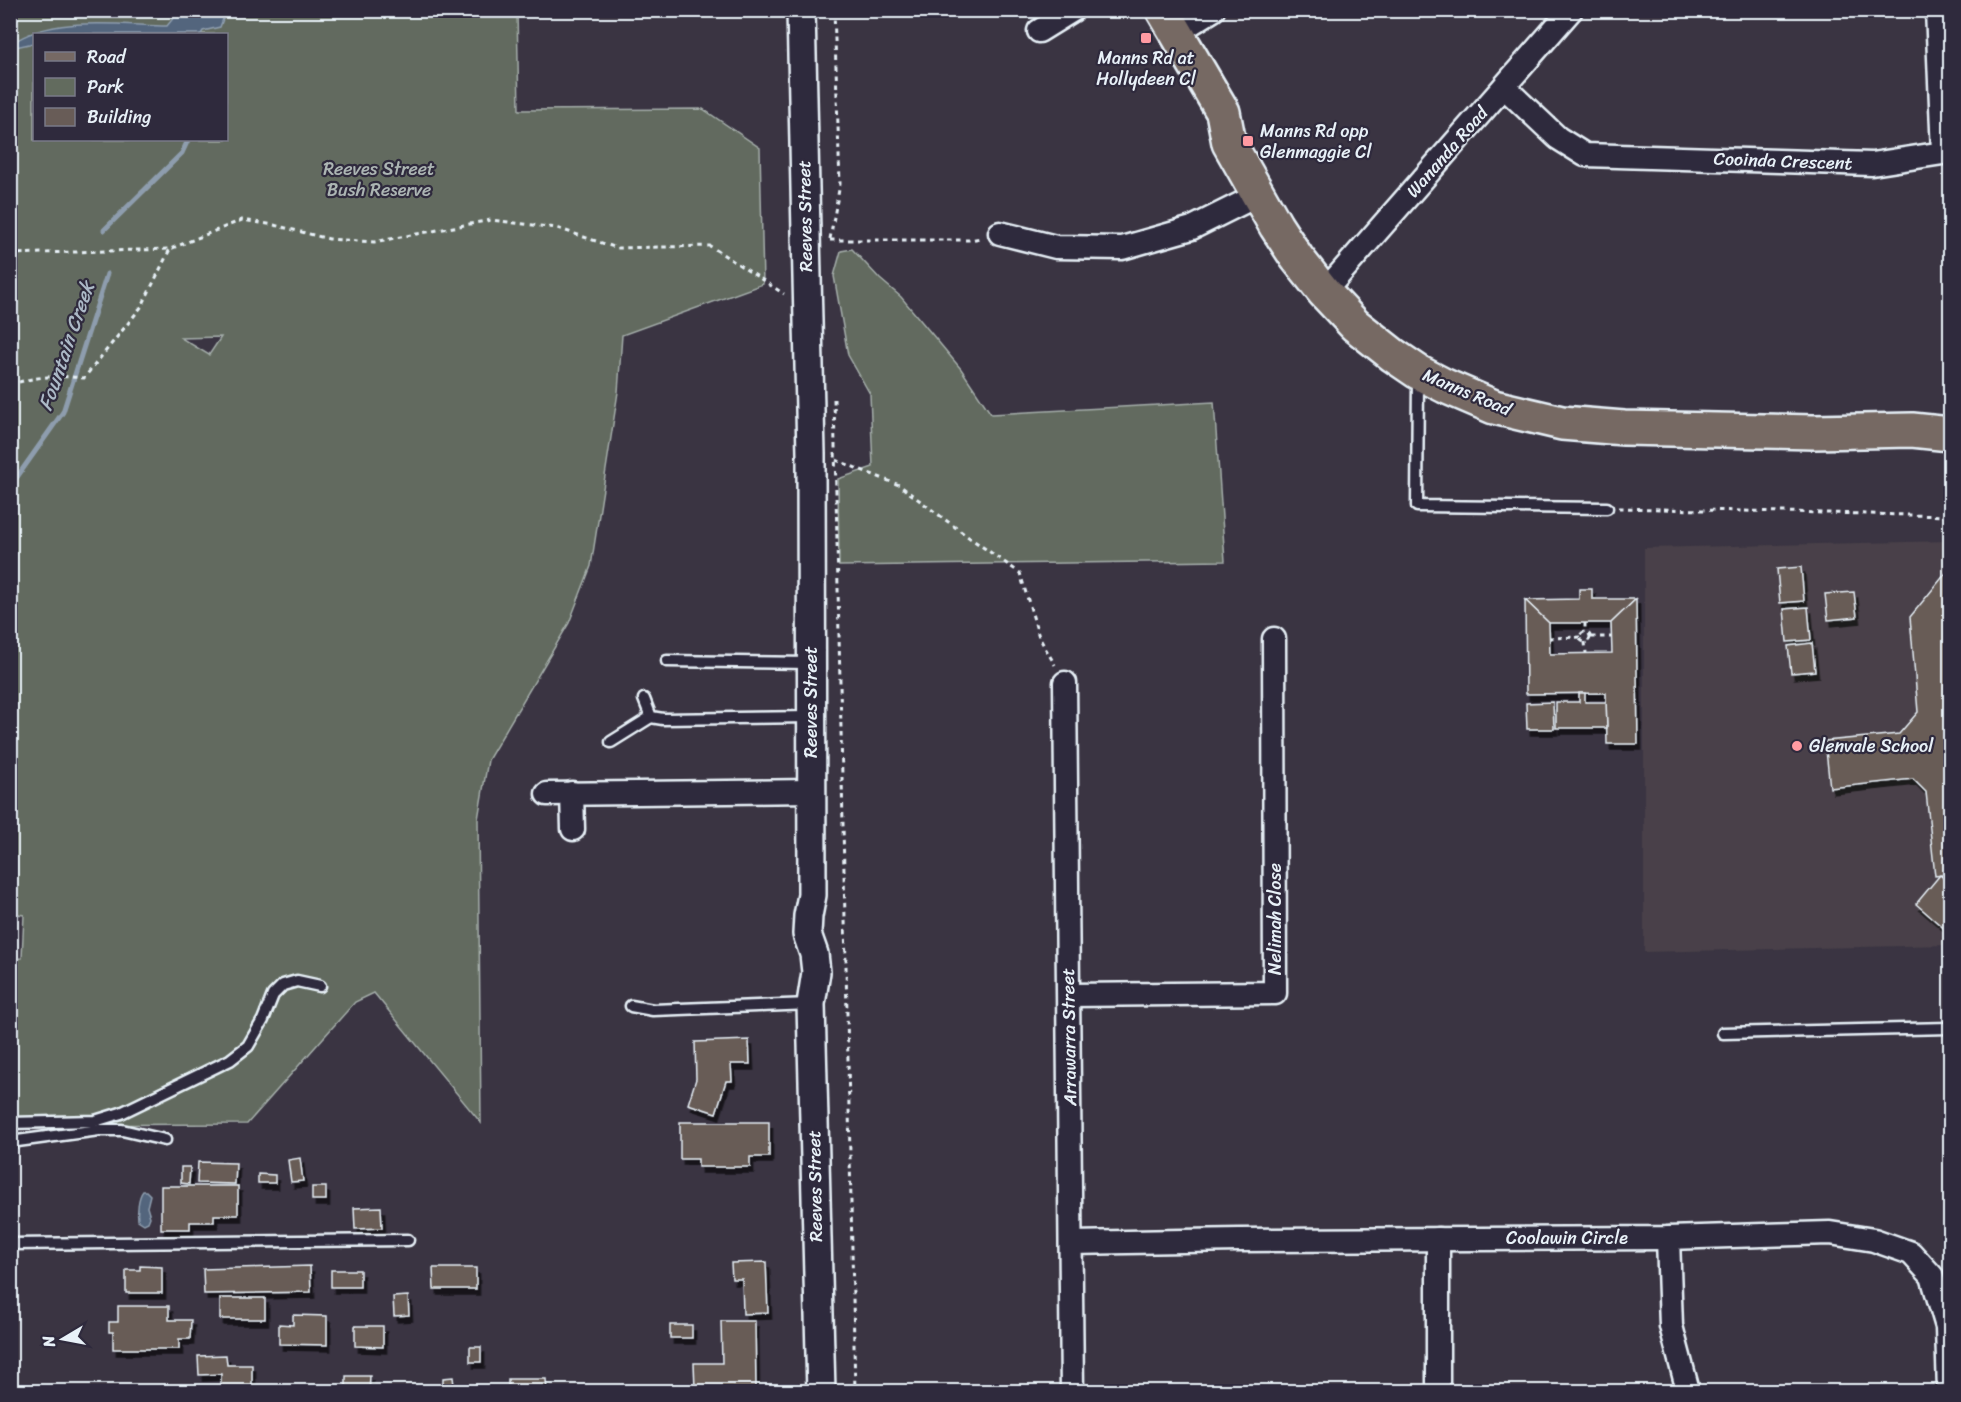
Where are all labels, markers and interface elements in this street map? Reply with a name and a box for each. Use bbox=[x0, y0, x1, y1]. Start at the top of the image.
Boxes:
marker: Manns Rd at Hollydeen Cl bbox=[1139, 31, 1153, 45]
legend bbox=[33, 33, 228, 141]
text: Road bbox=[87, 41, 127, 73]
place label: Manns Rd at Hollydeen Cl bbox=[1096, 42, 1197, 95]
text: Park bbox=[87, 71, 124, 103]
street label: Wananda Road bbox=[1398, 98, 1497, 205]
text: Building bbox=[87, 101, 151, 133]
place label: Manns Rd opp Glenmaggie Cl bbox=[1260, 115, 1372, 168]
marker: Manns Rd opp Glenmaggie Cl bbox=[1241, 134, 1255, 148]
street label: Cooinda Crescent bbox=[1713, 143, 1853, 179]
park label: Reeves Street Bush Reserve bbox=[323, 153, 435, 206]
street label: Reeves Street bbox=[788, 160, 822, 272]
water label: Fountain Creek bbox=[28, 275, 106, 415]
street label: Manns Road bbox=[1418, 359, 1518, 426]
street label: Reeves Street bbox=[795, 646, 827, 758]
place label: Glenvale School bbox=[1809, 730, 1934, 762]
marker: Glenvale School bbox=[1790, 739, 1804, 753]
street label: Nelimah Close bbox=[1259, 863, 1291, 975]
street label: Arrawarra Street bbox=[1052, 968, 1086, 1107]
street label: Reeves Street bbox=[798, 1130, 832, 1242]
street label: Coolawin Circle bbox=[1506, 1222, 1628, 1254]
north arrow bbox=[33, 1309, 93, 1369]
text: N bbox=[33, 1333, 64, 1350]

